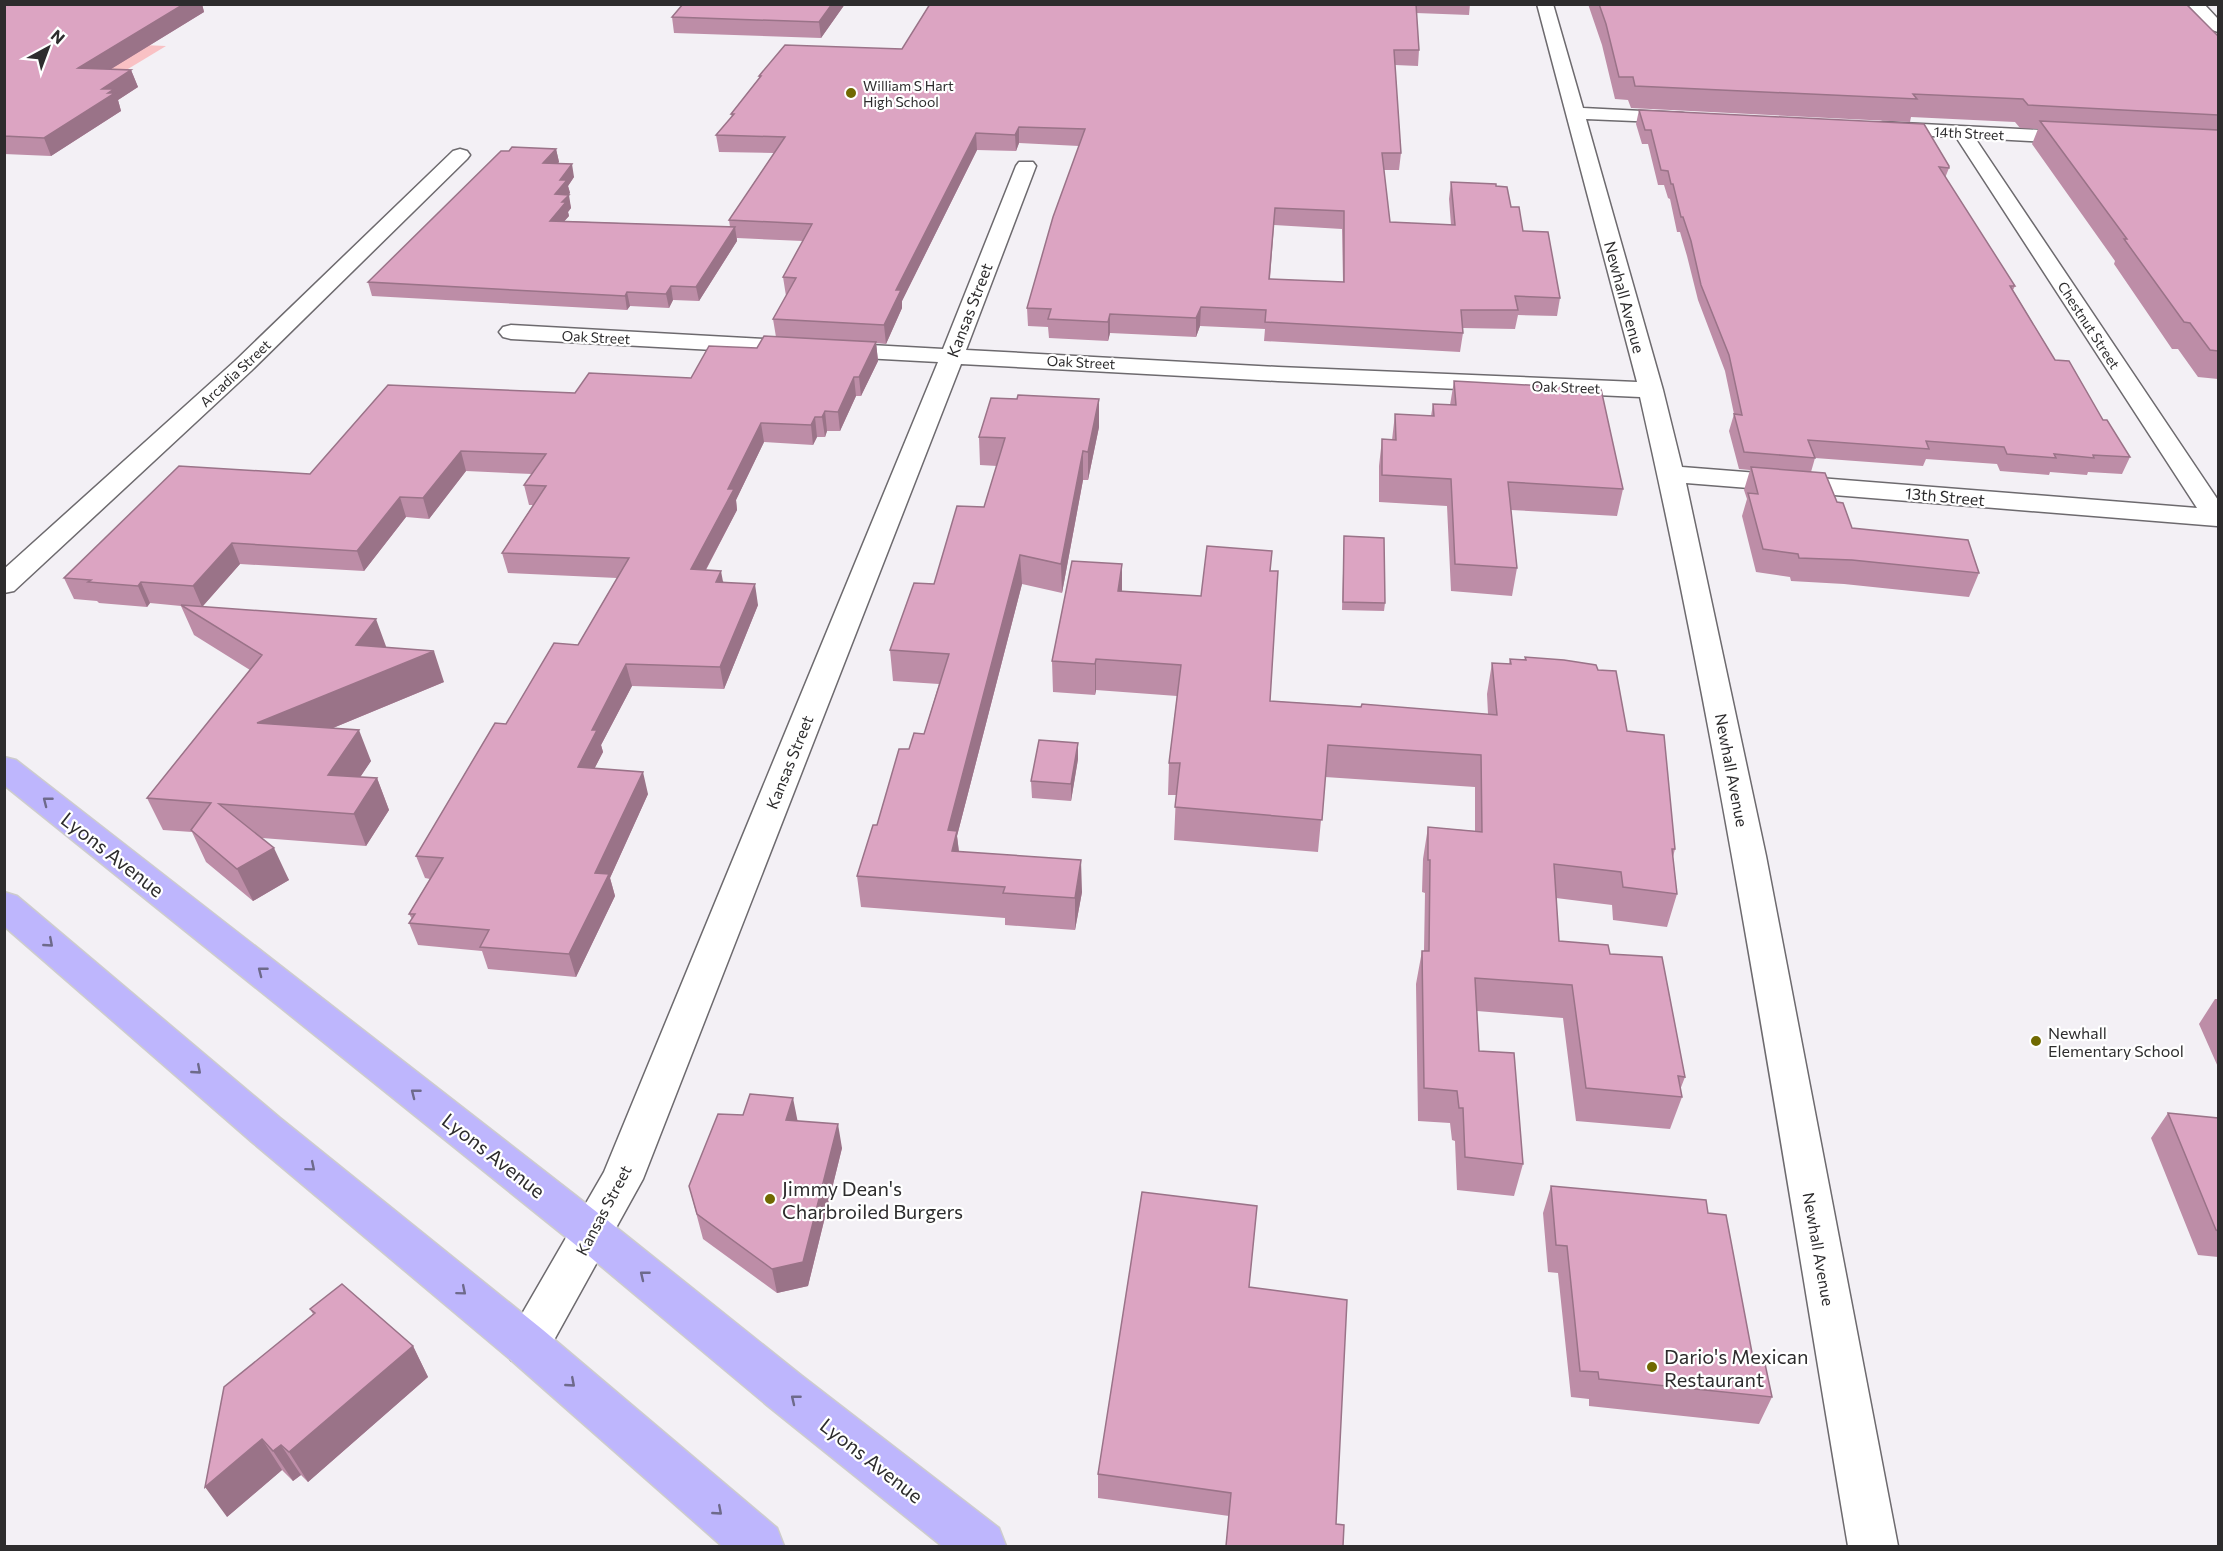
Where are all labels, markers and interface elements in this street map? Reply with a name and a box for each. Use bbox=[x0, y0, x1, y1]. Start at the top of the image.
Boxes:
north arrow bbox=[18, 18, 78, 78]
text: N bbox=[47, 25, 69, 47]
place label: William S Hart High School bbox=[863, 77, 954, 110]
marker: William S Hart High School bbox=[844, 86, 858, 100]
street label: 14th Street bbox=[1933, 123, 2005, 143]
street label: Newhall Avenue bbox=[1601, 239, 1649, 355]
street label: Kansas Street bbox=[942, 260, 996, 360]
street label: Chestnut Street bbox=[2054, 278, 2124, 372]
street label: Oak Street bbox=[561, 327, 631, 347]
street label: Arcadia Street bbox=[196, 336, 274, 410]
street label: Oak Street bbox=[1046, 352, 1116, 372]
street label: Oak Street bbox=[1531, 377, 1601, 397]
street label: 13th Street bbox=[1904, 483, 1986, 509]
street label: Kansas Street bbox=[762, 712, 817, 812]
street label: Newhall Avenue bbox=[1712, 712, 1752, 828]
one-way arrow bbox=[42, 798, 53, 809]
street label: Lyons Avenue bbox=[57, 806, 169, 902]
one-way arrow bbox=[42, 936, 53, 947]
one-way arrow bbox=[258, 968, 269, 979]
place label: Newhall Elementary School bbox=[2048, 1023, 2184, 1060]
marker: Newhall Elementary School bbox=[2029, 1034, 2043, 1048]
one-way arrow bbox=[190, 1063, 201, 1074]
one-way arrow bbox=[411, 1089, 422, 1100]
street label: Lyons Avenue bbox=[438, 1107, 550, 1203]
one-way arrow bbox=[304, 1160, 315, 1171]
street label: Kansas Street bbox=[571, 1161, 635, 1258]
place label: Jimmy Dean's Charbroiled Burgers bbox=[782, 1176, 963, 1223]
street label: Newhall Avenue bbox=[1800, 1191, 1838, 1307]
marker: Jimmy Dean's Charbroiled Burgers bbox=[763, 1192, 777, 1206]
one-way arrow bbox=[639, 1271, 650, 1282]
one-way arrow bbox=[455, 1284, 466, 1295]
place label: Dario's Mexican Restaurant bbox=[1664, 1344, 1808, 1391]
marker: Dario's Mexican Restaurant bbox=[1645, 1360, 1659, 1374]
one-way arrow bbox=[564, 1376, 575, 1387]
one-way arrow bbox=[790, 1395, 801, 1406]
street label: Lyons Avenue bbox=[816, 1412, 928, 1508]
one-way arrow bbox=[711, 1504, 722, 1515]

